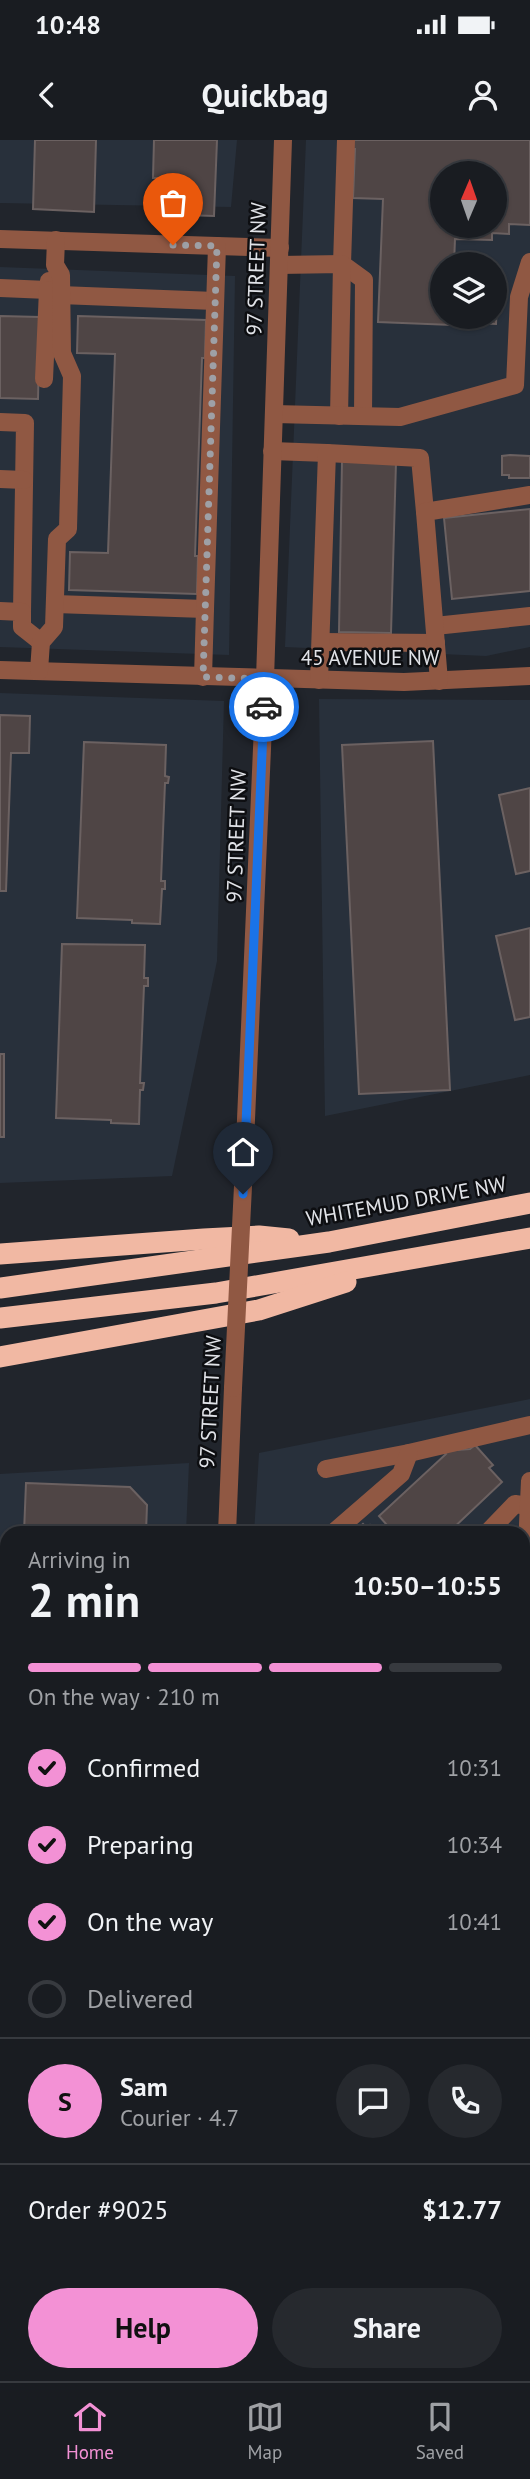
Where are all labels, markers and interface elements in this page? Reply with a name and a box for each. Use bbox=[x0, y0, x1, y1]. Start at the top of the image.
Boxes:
text: 10:48 bbox=[35, 8, 101, 41]
text: Quickbag bbox=[201, 74, 329, 116]
icon: back bbox=[28, 76, 66, 114]
icon: person bbox=[464, 76, 502, 114]
north arrow bbox=[430, 161, 508, 238]
map controls bbox=[430, 161, 507, 329]
pin bbox=[143, 173, 203, 245]
icon: bag bbox=[154, 184, 192, 222]
street label: 97 STREET NW bbox=[240, 201, 272, 336]
button: layers bbox=[430, 252, 507, 329]
street label: 45 AVENUE NW bbox=[301, 644, 440, 671]
courier bbox=[229, 672, 299, 742]
icon: car bbox=[245, 688, 283, 726]
street label: 97 STREET NW bbox=[220, 768, 252, 903]
pin bbox=[213, 1122, 273, 1194]
icon: home bbox=[224, 1133, 262, 1171]
street label: WHITEMUD DRIVE NW bbox=[304, 1170, 509, 1232]
street label: 97 STREET NW bbox=[193, 1334, 227, 1469]
text: Arriving in bbox=[28, 1545, 130, 1574]
text: 10:50–10:55 bbox=[353, 1569, 502, 1602]
text: 2 min bbox=[28, 1570, 140, 1630]
text: On the way · 210 m bbox=[28, 1682, 220, 1711]
icon: check bbox=[28, 1749, 66, 1787]
text: Confirmed bbox=[87, 1751, 200, 1784]
text: 10:31 bbox=[447, 1753, 502, 1782]
icon: check bbox=[28, 1826, 66, 1864]
text: Preparing bbox=[87, 1828, 194, 1861]
text: 10:34 bbox=[447, 1830, 502, 1859]
icon: check bbox=[28, 1903, 66, 1941]
text: On the way bbox=[87, 1905, 213, 1938]
text: 10:41 bbox=[447, 1907, 502, 1936]
text: Delivered bbox=[87, 1982, 193, 2015]
button: chat bbox=[336, 2064, 410, 2138]
button: phone bbox=[428, 2064, 502, 2138]
text: Sam bbox=[120, 2070, 168, 2103]
text: S bbox=[58, 2085, 72, 2118]
text: Courier · 4.7 bbox=[120, 2103, 239, 2132]
text: Order #9025 bbox=[28, 2193, 168, 2226]
text: $12.77 bbox=[422, 2193, 502, 2226]
button: Help bbox=[28, 2288, 258, 2368]
button: Share bbox=[272, 2288, 502, 2368]
tab: Home bbox=[66, 2398, 114, 2464]
tab: Map bbox=[246, 2398, 284, 2464]
tab: Saved bbox=[416, 2398, 464, 2464]

